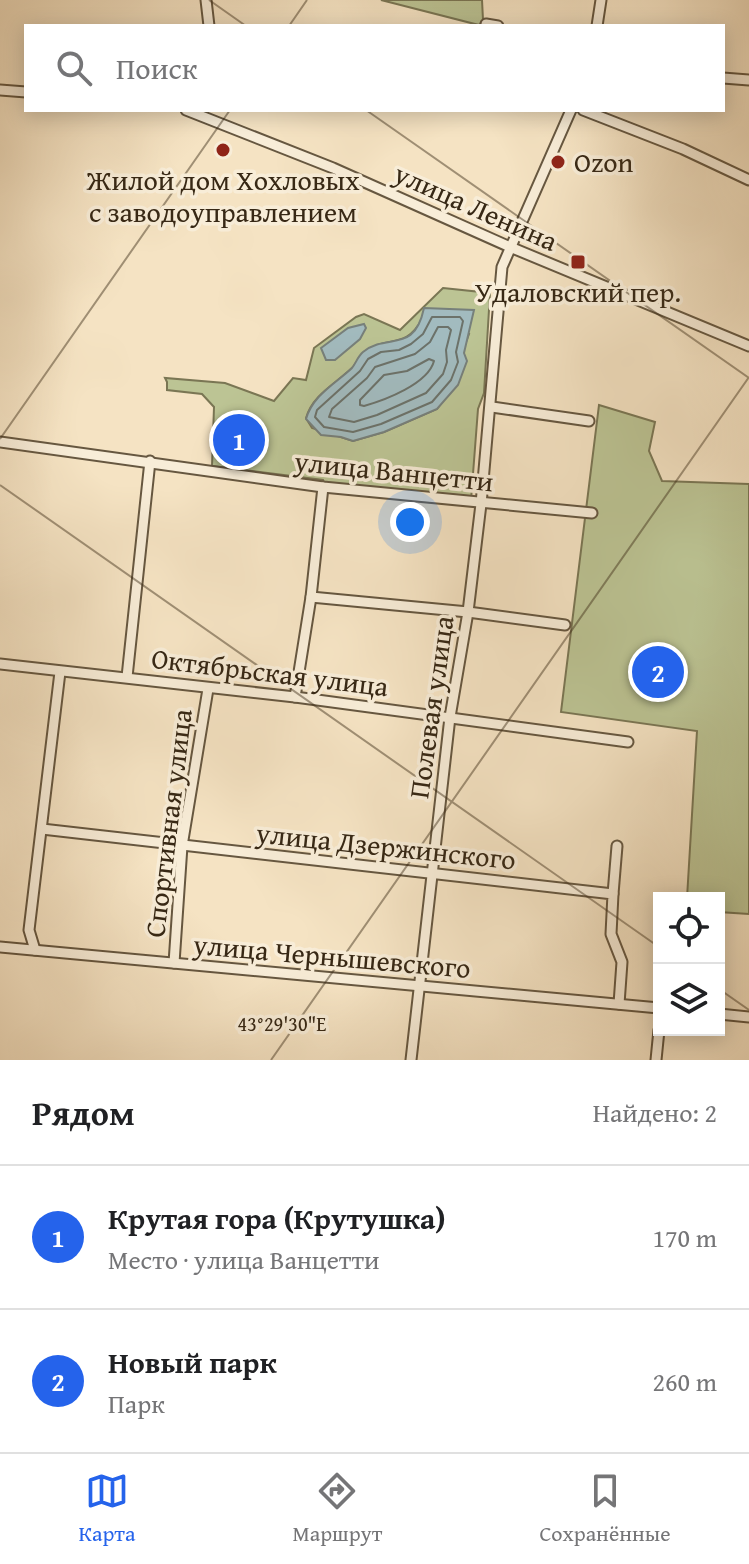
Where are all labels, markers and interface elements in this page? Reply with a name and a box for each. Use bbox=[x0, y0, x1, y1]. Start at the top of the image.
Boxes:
search box bbox=[24, 24, 725, 112]
icon: search bbox=[52, 46, 96, 90]
text: Поиск bbox=[116, 46, 198, 90]
marker: Жилой дом Хохловых с заводоуправлением bbox=[214, 141, 232, 159]
place label: Ozon bbox=[574, 141, 634, 182]
street label: улица Ленина bbox=[387, 152, 565, 261]
marker: Ozon bbox=[549, 153, 567, 171]
place label: Жилой дом Хохловых с заводоуправлением bbox=[86, 159, 360, 232]
marker: Удаловский пер. bbox=[569, 253, 587, 271]
place label: Удаловский пер. bbox=[475, 271, 681, 312]
pin: 1 bbox=[213, 410, 265, 470]
street label: улица Ванцетти bbox=[291, 440, 496, 501]
your location bbox=[390, 502, 430, 542]
street label: Полевая улица bbox=[397, 612, 464, 801]
street label: Октябрьская улица bbox=[149, 637, 392, 706]
pin: 2 bbox=[632, 642, 684, 702]
street label: Спортивная улица bbox=[133, 706, 202, 939]
street label: улица Дзержинского bbox=[253, 811, 518, 880]
map controls bbox=[653, 892, 725, 1036]
button: locate bbox=[653, 892, 725, 964]
street label: улица Чернышевского bbox=[191, 923, 473, 988]
button: layers bbox=[653, 964, 725, 1036]
text: 43°29'30"E bbox=[238, 1009, 326, 1038]
text: Рядом bbox=[32, 1088, 135, 1137]
text: Найдено: 2 bbox=[593, 1093, 717, 1132]
text: Крутая гора (Крутушка) bbox=[108, 1196, 446, 1240]
text: 1 bbox=[51, 1218, 65, 1257]
text: 170 m bbox=[652, 1218, 717, 1257]
text: Место · улица Ванцетти bbox=[108, 1240, 379, 1279]
text: Новый парк bbox=[108, 1340, 277, 1384]
text: 2 bbox=[51, 1362, 65, 1401]
text: 260 m bbox=[652, 1362, 717, 1401]
text: Парк bbox=[108, 1384, 165, 1423]
tab: Карта bbox=[78, 1469, 135, 1549]
tab: Маршрут bbox=[292, 1469, 382, 1549]
tab: Сохранённые bbox=[539, 1469, 670, 1549]

